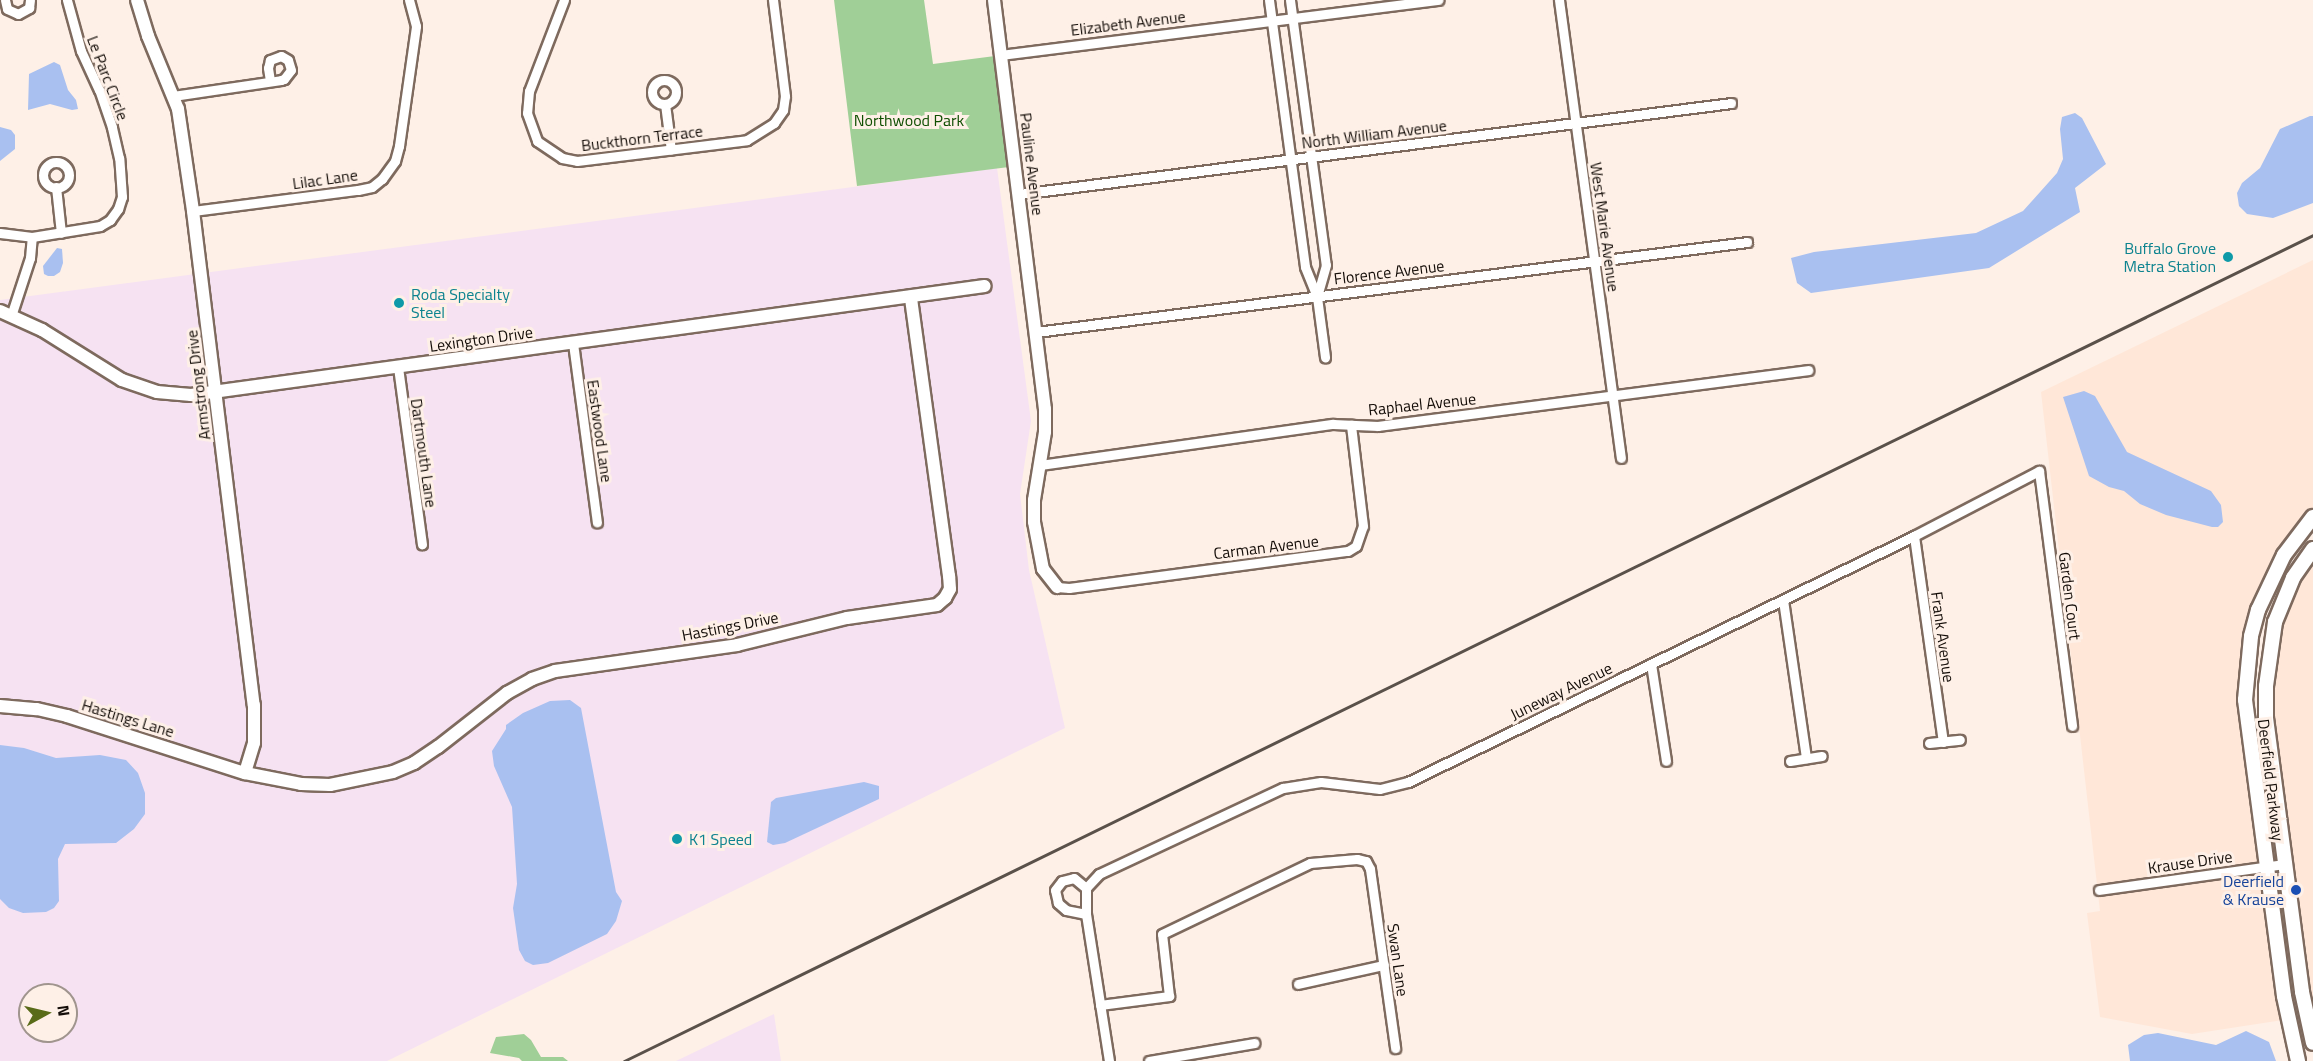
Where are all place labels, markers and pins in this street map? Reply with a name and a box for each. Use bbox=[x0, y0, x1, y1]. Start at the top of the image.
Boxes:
place label: Buffalo Grove Metra Station bbox=[2124, 238, 2216, 276]
marker: Buffalo Grove Metra Station bbox=[2221, 250, 2235, 264]
place label: Roda Specialty Steel bbox=[411, 284, 510, 322]
marker: Roda Specialty Steel bbox=[392, 296, 406, 310]
place label: K1 Speed bbox=[689, 829, 752, 849]
marker: K1 Speed bbox=[670, 832, 684, 846]
place label: Deerfield & Krause bbox=[2223, 871, 2284, 909]
marker: Deerfield & Krause bbox=[2289, 883, 2303, 897]

